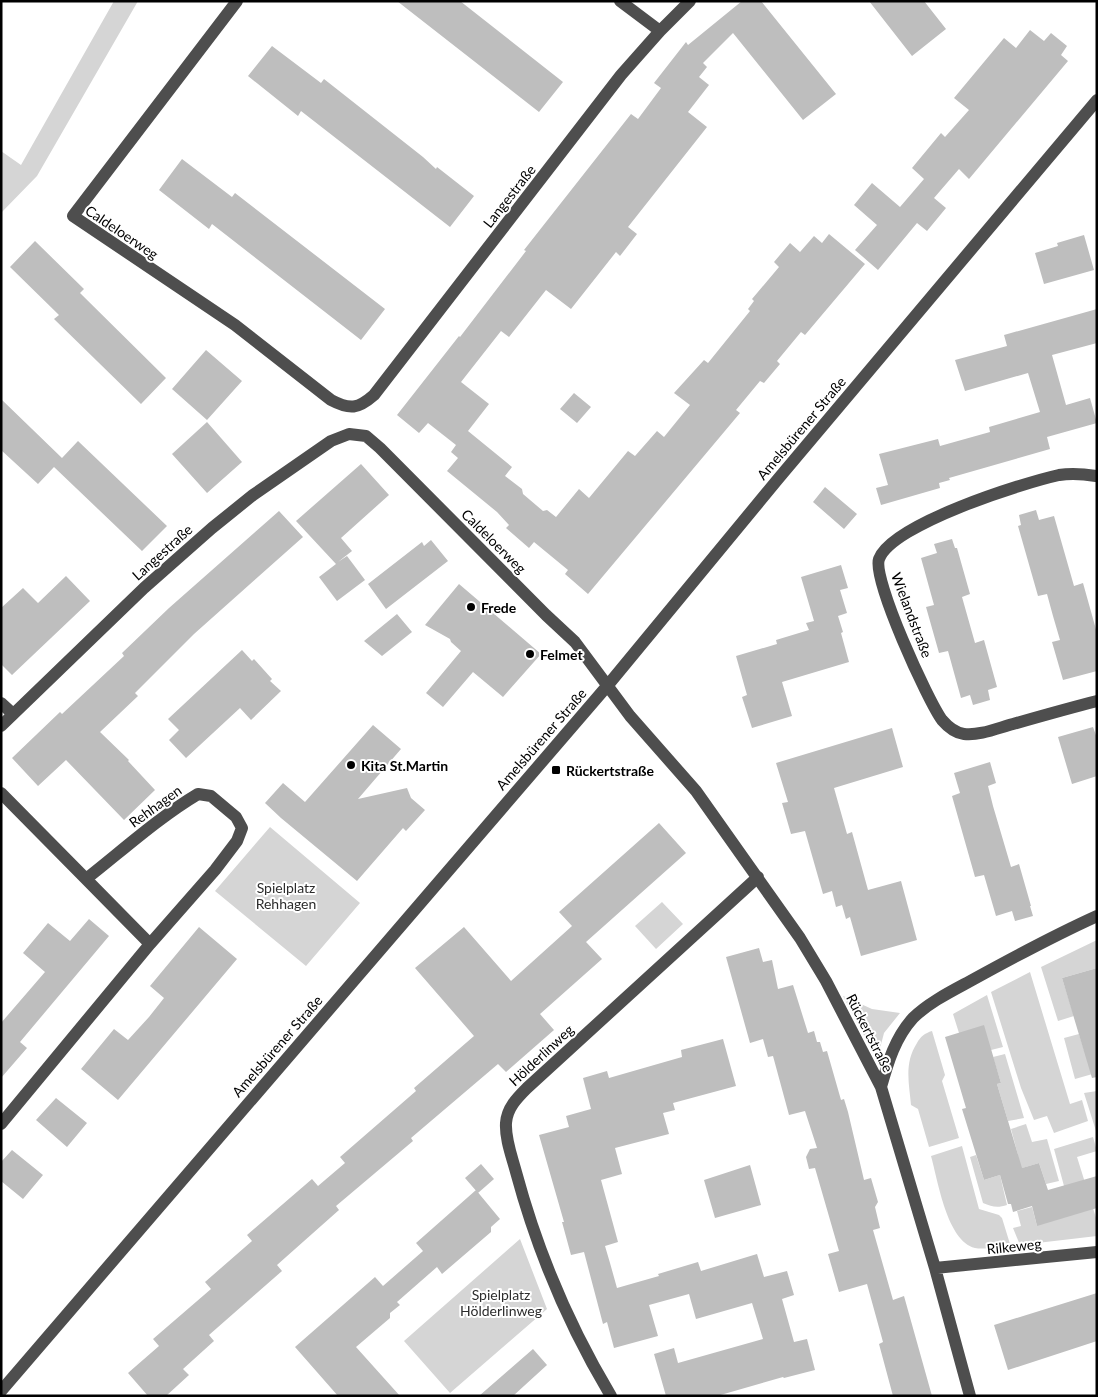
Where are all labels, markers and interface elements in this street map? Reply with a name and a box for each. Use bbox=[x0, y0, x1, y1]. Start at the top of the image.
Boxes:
street label: Langestraße bbox=[479, 161, 539, 231]
street label: Caldeloerweg bbox=[82, 201, 162, 263]
street label: Amelsbürener Straße bbox=[753, 373, 849, 483]
street label: Caldeloerweg bbox=[458, 505, 530, 577]
street label: Langestraße bbox=[128, 521, 196, 583]
street label: Wielandstraße bbox=[888, 570, 936, 660]
place label: Frede bbox=[481, 599, 517, 616]
marker: Frede bbox=[465, 601, 477, 613]
place label: Felmet bbox=[540, 646, 583, 663]
marker: Felmet bbox=[524, 648, 536, 660]
street label: Amelsbürener Straße bbox=[492, 685, 590, 793]
place label: Kita St.Martin bbox=[361, 757, 448, 774]
marker: Kita St.Martin bbox=[345, 759, 357, 771]
place label: Rückertstraße bbox=[566, 762, 654, 779]
marker: Rückertstraße bbox=[550, 764, 562, 776]
street label: Rehhagen bbox=[125, 781, 185, 831]
park label: Spielplatz Rehhagen bbox=[256, 879, 316, 912]
street label: Rückertstraße bbox=[843, 991, 897, 1075]
street label: Amelsbürener Straße bbox=[228, 992, 326, 1100]
street label: Hölderlinweg bbox=[505, 1021, 577, 1089]
street label: Rilkeweg bbox=[986, 1235, 1042, 1257]
park label: Spielplatz Hölderlinweg bbox=[460, 1286, 542, 1319]

